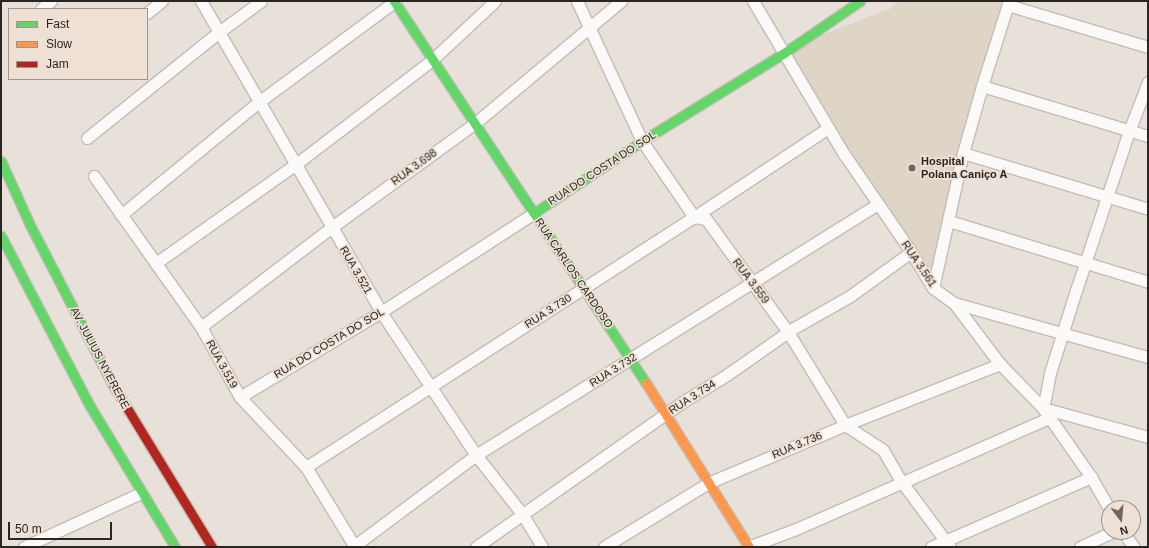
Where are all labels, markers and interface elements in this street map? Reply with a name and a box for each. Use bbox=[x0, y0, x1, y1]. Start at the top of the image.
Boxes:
legend bbox=[8, 8, 148, 80]
text: Fast bbox=[46, 17, 69, 31]
text: Slow bbox=[46, 37, 72, 51]
text: Jam bbox=[46, 57, 69, 71]
street label: RUA DO COSTA DO SOL bbox=[545, 128, 659, 208]
street label: RUA 3.698 bbox=[388, 146, 440, 188]
place label: Hospital Polana Caniço A bbox=[921, 155, 1008, 181]
marker: Hospital Polana Caniço A bbox=[906, 162, 918, 174]
street label: RUA CARLOS CARDOSO bbox=[532, 215, 616, 331]
street label: RUA 3.561 bbox=[898, 238, 940, 290]
street label: RUA 3.521 bbox=[337, 243, 375, 297]
street label: RUA 3.559 bbox=[730, 256, 772, 306]
street label: RUA 3.730 bbox=[522, 291, 574, 331]
street label: RUA DO COSTA DO SOL bbox=[271, 304, 387, 382]
street label: AV. JULIUS NYERERE bbox=[68, 305, 132, 411]
street label: RUA 3.519 bbox=[203, 337, 241, 391]
street label: RUA 3.732 bbox=[587, 350, 639, 390]
street label: RUA 3.734 bbox=[666, 377, 718, 417]
street label: RUA 3.736 bbox=[770, 428, 824, 462]
north arrow bbox=[1101, 500, 1141, 540]
scale bar bbox=[10, 514, 114, 540]
text: 50 m bbox=[15, 522, 42, 536]
text: N bbox=[1119, 524, 1130, 537]

